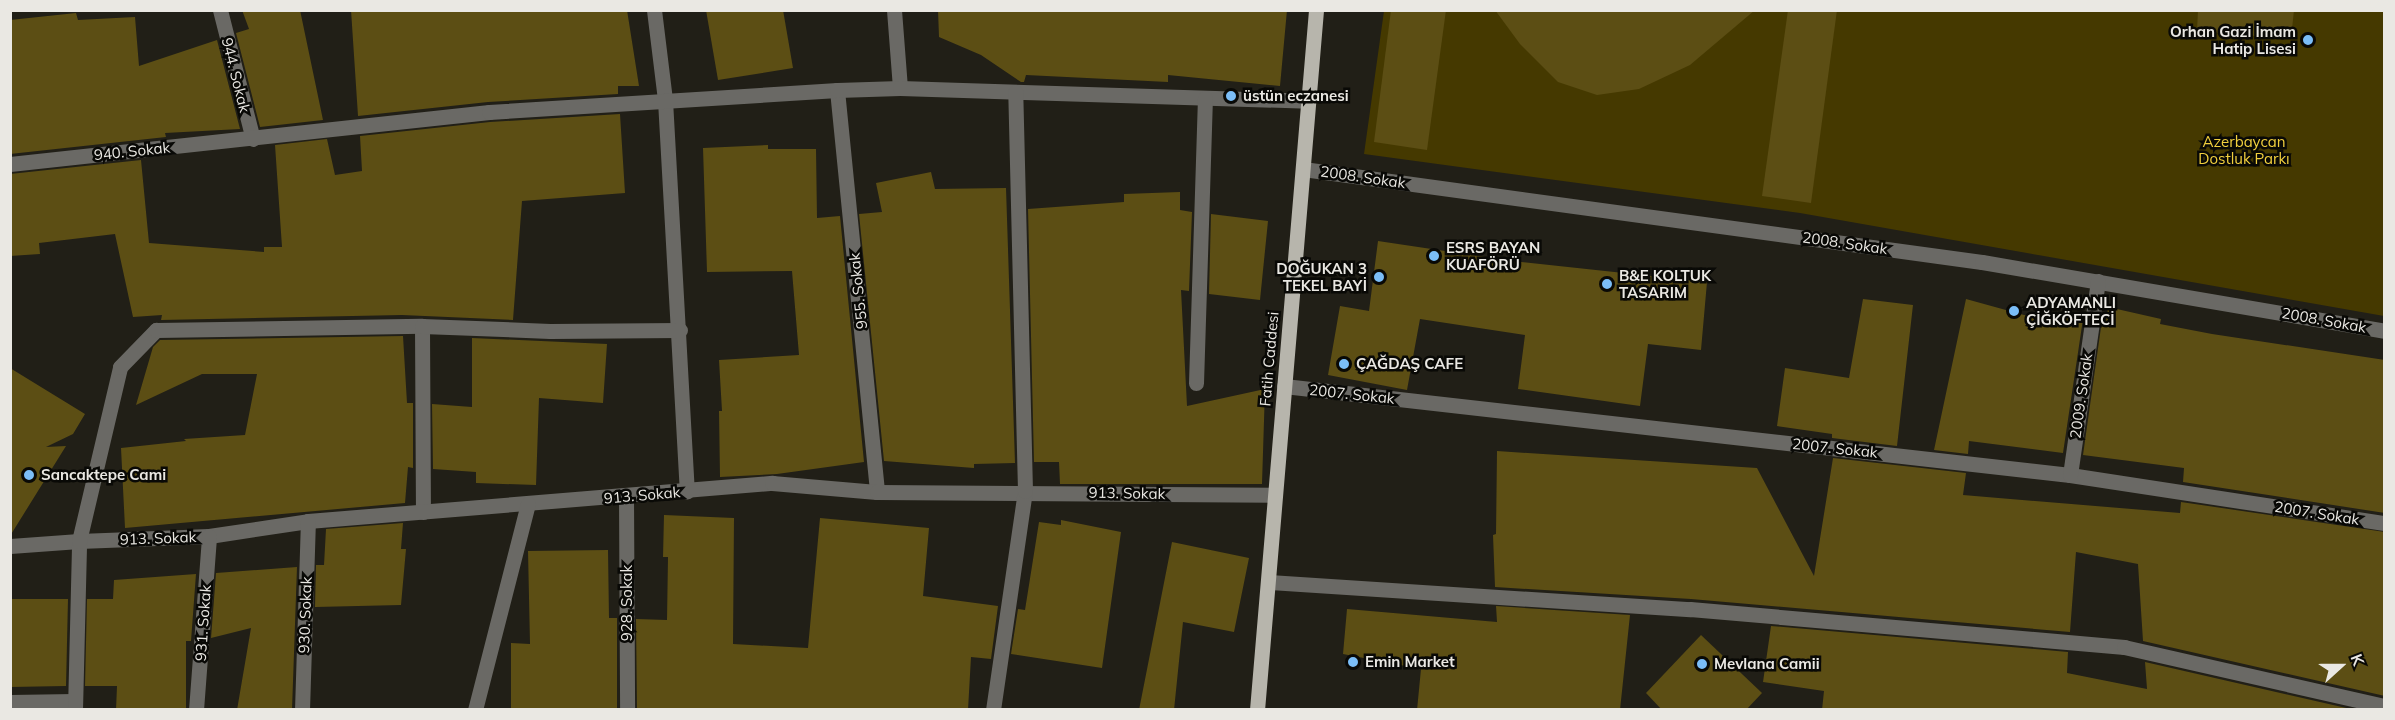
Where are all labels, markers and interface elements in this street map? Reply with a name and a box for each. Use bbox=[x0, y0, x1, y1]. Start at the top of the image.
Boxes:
place label: Orhan Gazi İmam Hatip Lisesi bbox=[2170, 22, 2296, 57]
marker: Orhan Gazi İmam Hatip Lisesi bbox=[2301, 33, 2315, 47]
street label: 944. Sokak bbox=[218, 36, 254, 114]
place label: üstün eczanesi bbox=[1243, 87, 1349, 105]
marker: üstün eczanesi bbox=[1224, 89, 1238, 103]
park label: Azerbaycan Dostluk Parkı bbox=[2198, 132, 2290, 167]
street label: 940. Sokak bbox=[93, 138, 171, 164]
street label: 2008. Sokak bbox=[1319, 162, 1407, 192]
street label: 2008. Sokak bbox=[1801, 228, 1889, 258]
place label: ESRS BAYAN KUAFÖRÜ bbox=[1446, 238, 1540, 273]
marker: ESRS BAYAN KUAFÖRÜ bbox=[1427, 249, 1441, 263]
street label: 955. Sokak bbox=[845, 252, 871, 330]
place label: DOĞUKAN 3 TEKEL BAYİ bbox=[1276, 259, 1367, 294]
place label: B&E KOLTUK TASARIM bbox=[1619, 266, 1711, 301]
marker: DOĞUKAN 3 TEKEL BAYİ bbox=[1372, 270, 1386, 284]
marker: B&E KOLTUK TASARIM bbox=[1600, 277, 1614, 291]
place label: ADYAMANLI ÇİĞKÖFTECİ bbox=[2026, 293, 2116, 328]
marker: ADYAMANLI ÇİĞKÖFTECİ bbox=[2007, 304, 2021, 318]
street label: 2008. Sokak bbox=[2280, 304, 2368, 336]
street label: Fatih Caddesi bbox=[1256, 311, 1282, 407]
street label: 2009. Sokak bbox=[2066, 352, 2096, 440]
place label: ÇAĞDAŞ CAFE bbox=[1356, 355, 1463, 373]
marker: ÇAĞDAŞ CAFE bbox=[1337, 357, 1351, 371]
street label: 2007. Sokak bbox=[1308, 381, 1396, 407]
street label: 2007. Sokak bbox=[1791, 435, 1879, 461]
place label: Sancaktepe Cami bbox=[41, 466, 166, 484]
marker: Sancaktepe Cami bbox=[22, 468, 36, 482]
street label: 913. Sokak bbox=[603, 483, 681, 507]
street label: 913. Sokak bbox=[1089, 483, 1165, 503]
street label: 2007. Sokak bbox=[2273, 497, 2361, 529]
street label: 913. Sokak bbox=[119, 528, 197, 548]
street label: 928. Sokak bbox=[618, 565, 636, 641]
street label: 930. Sokak bbox=[295, 576, 315, 654]
street label: 931. Sokak bbox=[191, 584, 215, 662]
north arrow bbox=[2311, 636, 2371, 696]
text: K bbox=[2347, 651, 2369, 668]
place label: Emin Market bbox=[1365, 653, 1455, 671]
marker: Emin Market bbox=[1346, 655, 1360, 669]
place label: Mevlana Camii bbox=[1714, 655, 1820, 673]
marker: Mevlana Camii bbox=[1695, 657, 1709, 671]

